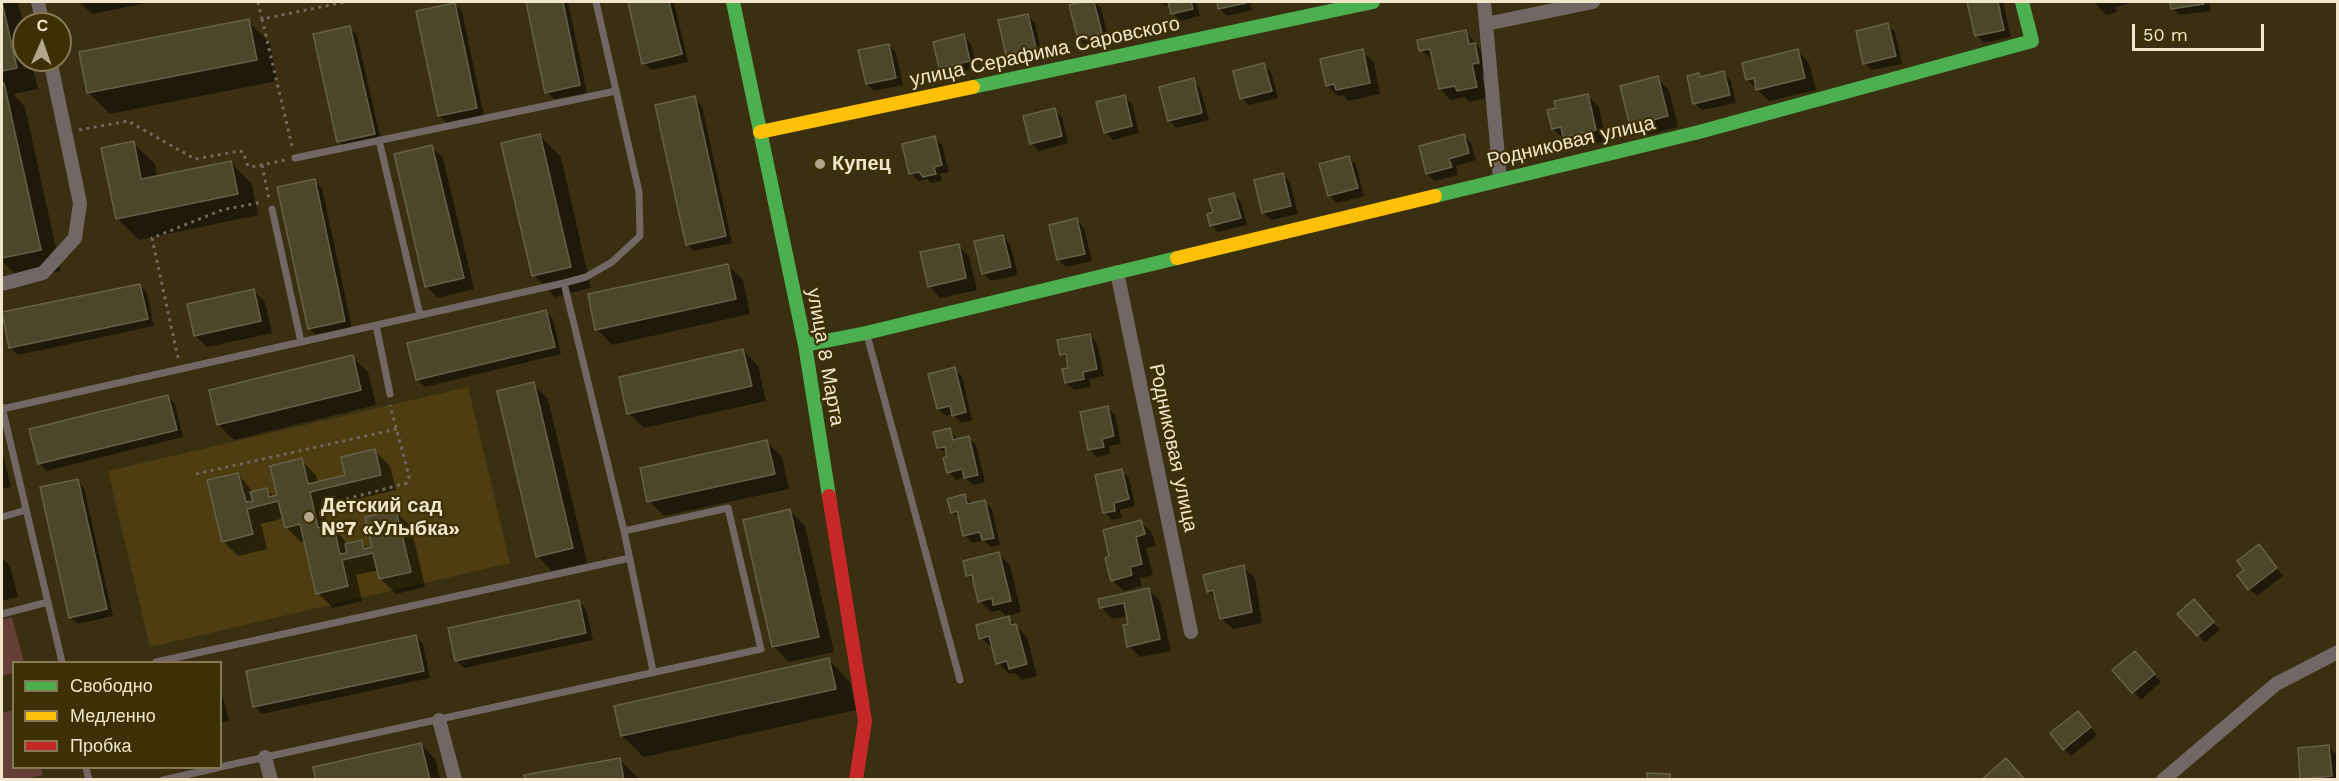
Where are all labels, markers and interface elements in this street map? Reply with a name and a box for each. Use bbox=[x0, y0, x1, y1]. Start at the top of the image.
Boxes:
north arrow bbox=[12, 12, 72, 72]
street label: улица Серафима Саровского bbox=[908, 12, 1182, 92]
scale bar bbox=[2135, 12, 2267, 50]
text: С bbox=[36, 16, 49, 35]
text: 50 m bbox=[2143, 24, 2188, 45]
street label: Родниковая улица bbox=[1485, 111, 1657, 173]
place label: Купец bbox=[832, 152, 891, 176]
marker: Купец bbox=[813, 157, 827, 171]
street label: улица 8 Марта bbox=[801, 286, 849, 428]
street label: Родниковая улица bbox=[1143, 362, 1203, 534]
place label: Детский сад №7 «Улыбка» bbox=[321, 494, 460, 541]
marker: Детский сад №7 «Улыбка» bbox=[302, 510, 316, 524]
legend bbox=[12, 661, 222, 769]
text: Свободно bbox=[70, 675, 153, 696]
text: Медленно bbox=[70, 705, 156, 726]
text: Пробка bbox=[70, 735, 132, 756]

